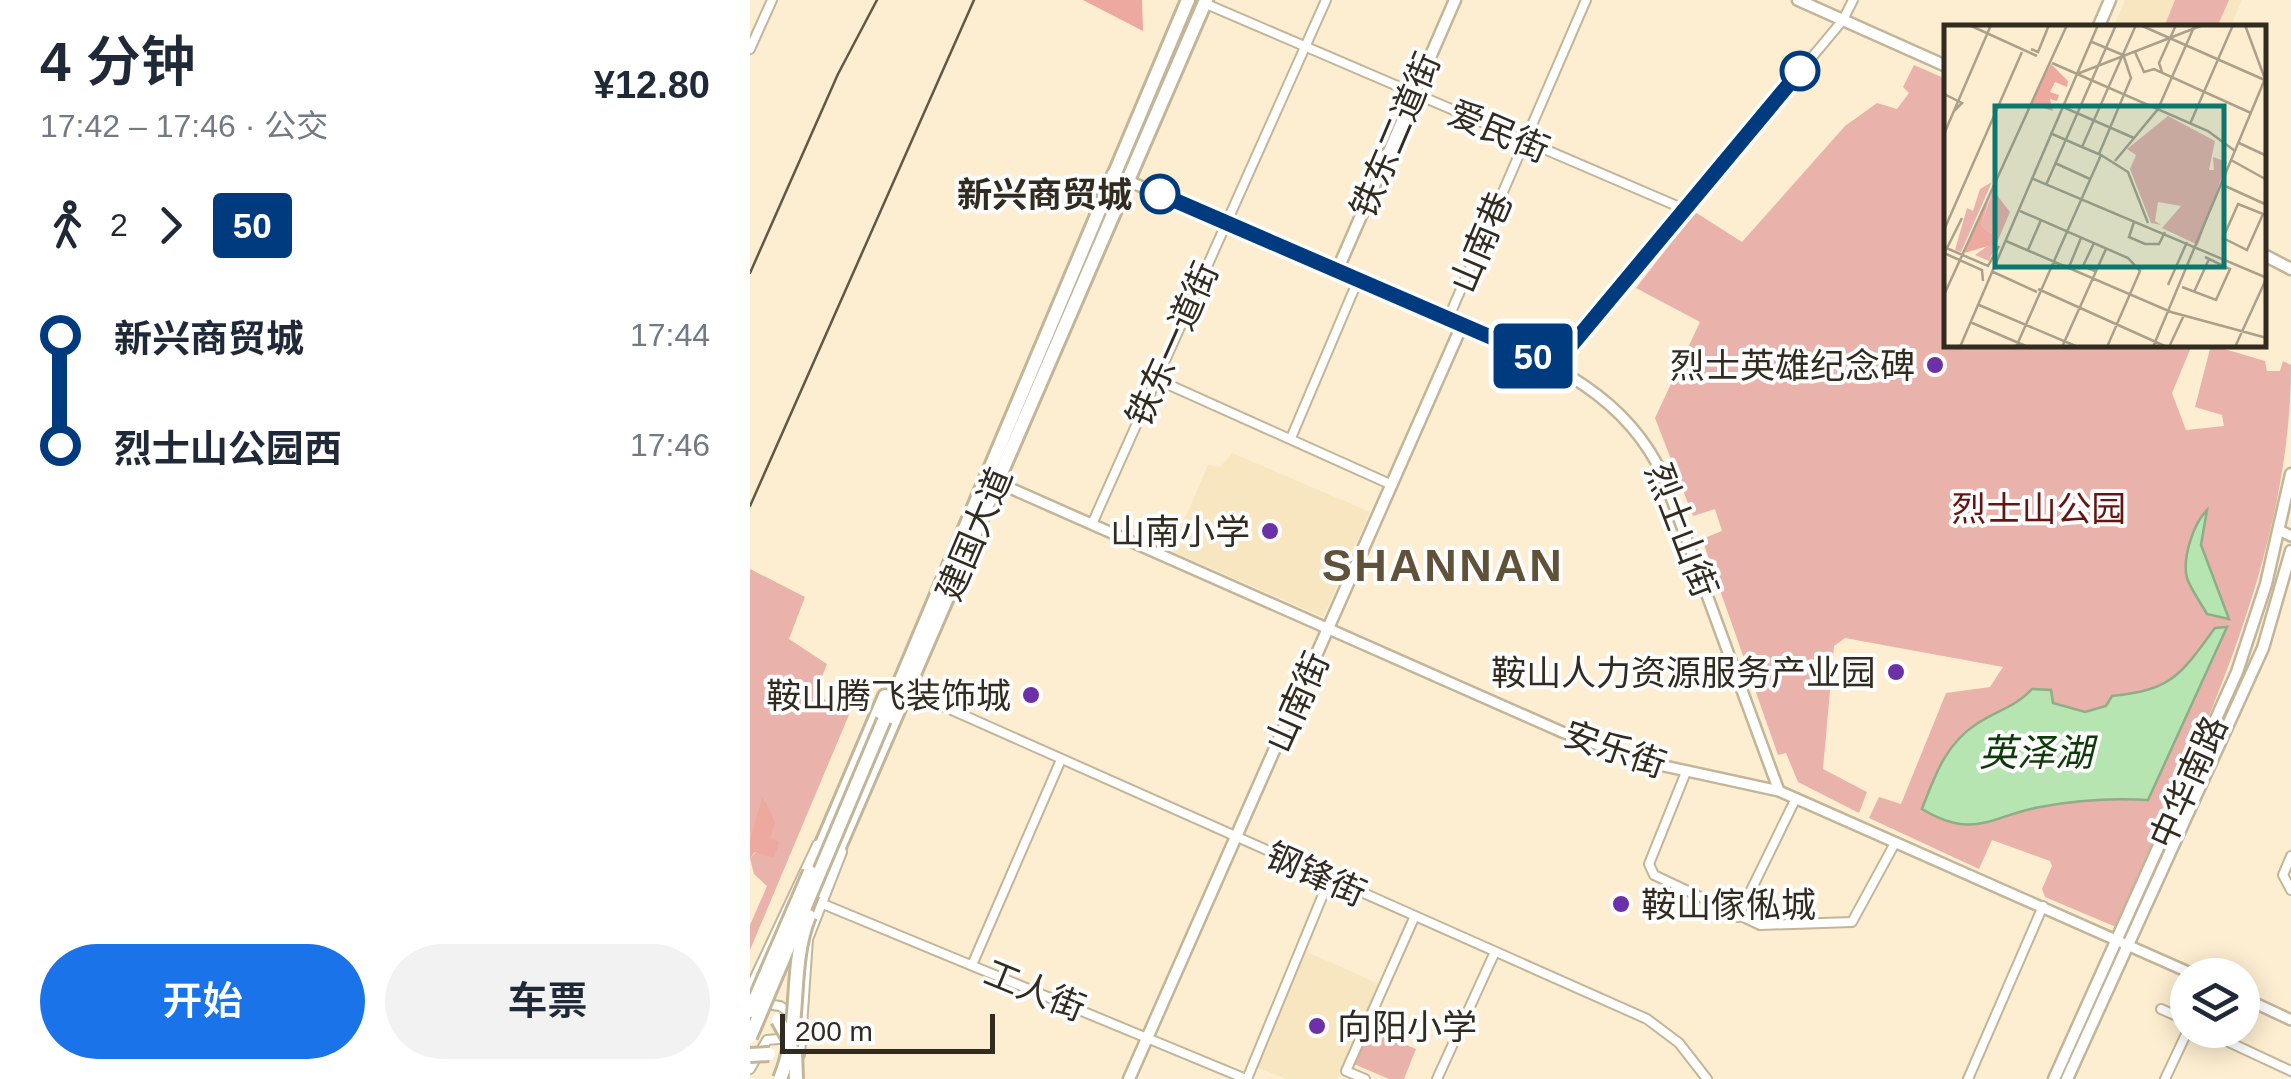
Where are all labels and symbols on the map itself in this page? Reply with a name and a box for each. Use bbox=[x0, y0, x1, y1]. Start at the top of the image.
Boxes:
inset map bbox=[1944, 25, 2266, 348]
street label: 铁东二道街 bbox=[1343, 47, 1447, 223]
unlabelled marker bbox=[1781, 52, 1819, 90]
street label: 爱民街 bbox=[1443, 93, 1555, 169]
place label: 新兴商贸城 bbox=[957, 175, 1132, 214]
marker: 新兴商贸城 bbox=[1141, 175, 1179, 213]
street label: 山南巷 bbox=[1443, 186, 1519, 298]
street label: 铁东一道街 bbox=[1119, 256, 1225, 432]
line badge: 50 bbox=[1488, 324, 1578, 388]
place label: 烈士英雄纪念碑 bbox=[1670, 346, 1915, 385]
marker: 烈士英雄纪念碑 bbox=[1924, 354, 1946, 376]
street label: 烈士山街 bbox=[1639, 458, 1725, 602]
street label: 建国大道 bbox=[929, 462, 1019, 606]
park label: 烈士山公园 bbox=[1951, 489, 2127, 528]
place label: 山南小学 bbox=[1110, 512, 1250, 551]
marker: 山南小学 bbox=[1259, 520, 1281, 542]
district label: SHANNAN bbox=[1322, 540, 1564, 591]
street label: 山南街 bbox=[1258, 646, 1336, 758]
place label: 鞍山人力资源服务产业园 bbox=[1491, 653, 1876, 692]
marker: 鞍山人力资源服务产业园 bbox=[1885, 661, 1907, 683]
place label: 鞍山腾飞装饰城 bbox=[766, 676, 1011, 715]
marker: 鞍山腾飞装饰城 bbox=[1020, 684, 1042, 706]
street label: 中华南路 bbox=[2142, 710, 2234, 854]
street label: 安乐街 bbox=[1559, 713, 1671, 785]
water label: 英泽湖 bbox=[1979, 732, 2098, 774]
street label: 钢锋街 bbox=[1260, 835, 1372, 913]
place label: 鞍山傢俬城 bbox=[1641, 885, 1816, 924]
marker: 鞍山傢俬城 bbox=[1610, 893, 1632, 915]
street label: 工人街 bbox=[979, 952, 1091, 1028]
place label: 向阳小学 bbox=[1337, 1007, 1477, 1046]
scale bar bbox=[780, 1009, 995, 1054]
marker: 向阳小学 bbox=[1306, 1015, 1328, 1037]

